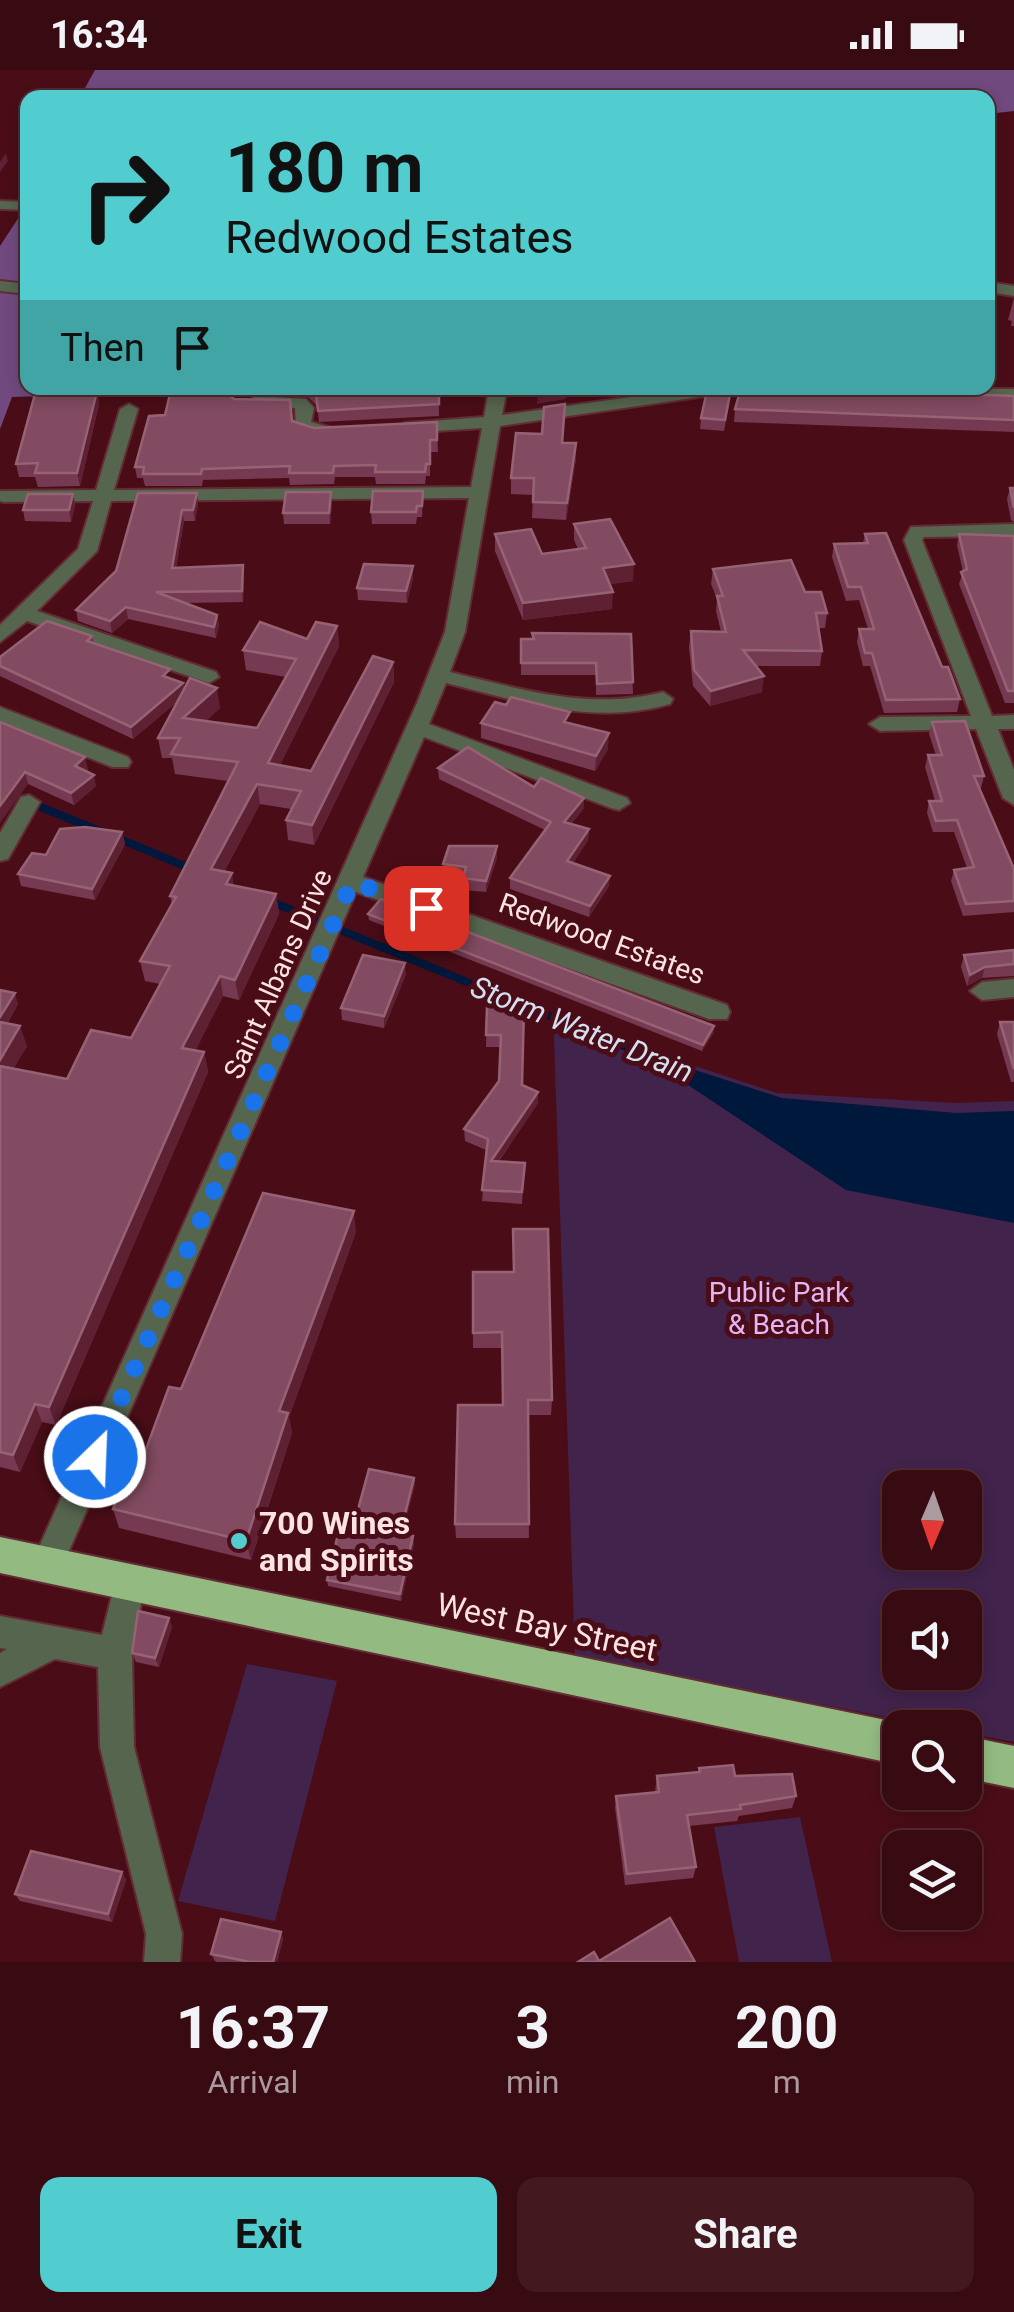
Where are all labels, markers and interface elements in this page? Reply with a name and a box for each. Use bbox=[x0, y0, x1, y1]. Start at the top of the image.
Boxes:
text: 16:34 bbox=[50, 13, 148, 57]
text: 180 m bbox=[225, 127, 424, 209]
icon: right bbox=[60, 130, 190, 260]
text: Redwood Estates bbox=[225, 211, 573, 264]
icon: arrive bbox=[165, 320, 220, 375]
text: Then bbox=[60, 326, 145, 370]
street label: Saint Albans Drive bbox=[217, 864, 339, 1084]
pin bbox=[384, 866, 469, 951]
icon: arrive bbox=[399, 881, 454, 936]
street label: Redwood Estates bbox=[494, 886, 710, 992]
water label: Storm Water Drain bbox=[466, 968, 698, 1090]
park label: Public Park & Beach bbox=[709, 1276, 850, 1341]
position arrow bbox=[43, 1405, 147, 1509]
north arrow bbox=[882, 1470, 982, 1570]
map controls bbox=[882, 1470, 982, 1930]
place label: 700 Wines and Spirits bbox=[259, 1504, 414, 1579]
marker: 700 Wines and Spirits bbox=[228, 1530, 250, 1552]
street label: West Bay Street bbox=[433, 1585, 661, 1669]
button: sound bbox=[882, 1590, 982, 1690]
button: search bbox=[882, 1710, 982, 1810]
button: layers bbox=[882, 1830, 982, 1930]
text: 16:37 bbox=[176, 1992, 330, 2063]
text: 3 bbox=[515, 1992, 550, 2063]
text: 200 bbox=[735, 1992, 838, 2063]
text: Arrival bbox=[208, 2063, 298, 2101]
text: min bbox=[506, 2063, 559, 2101]
text: m bbox=[773, 2063, 801, 2101]
button: Exit bbox=[40, 2177, 497, 2292]
button: Share bbox=[517, 2177, 974, 2292]

